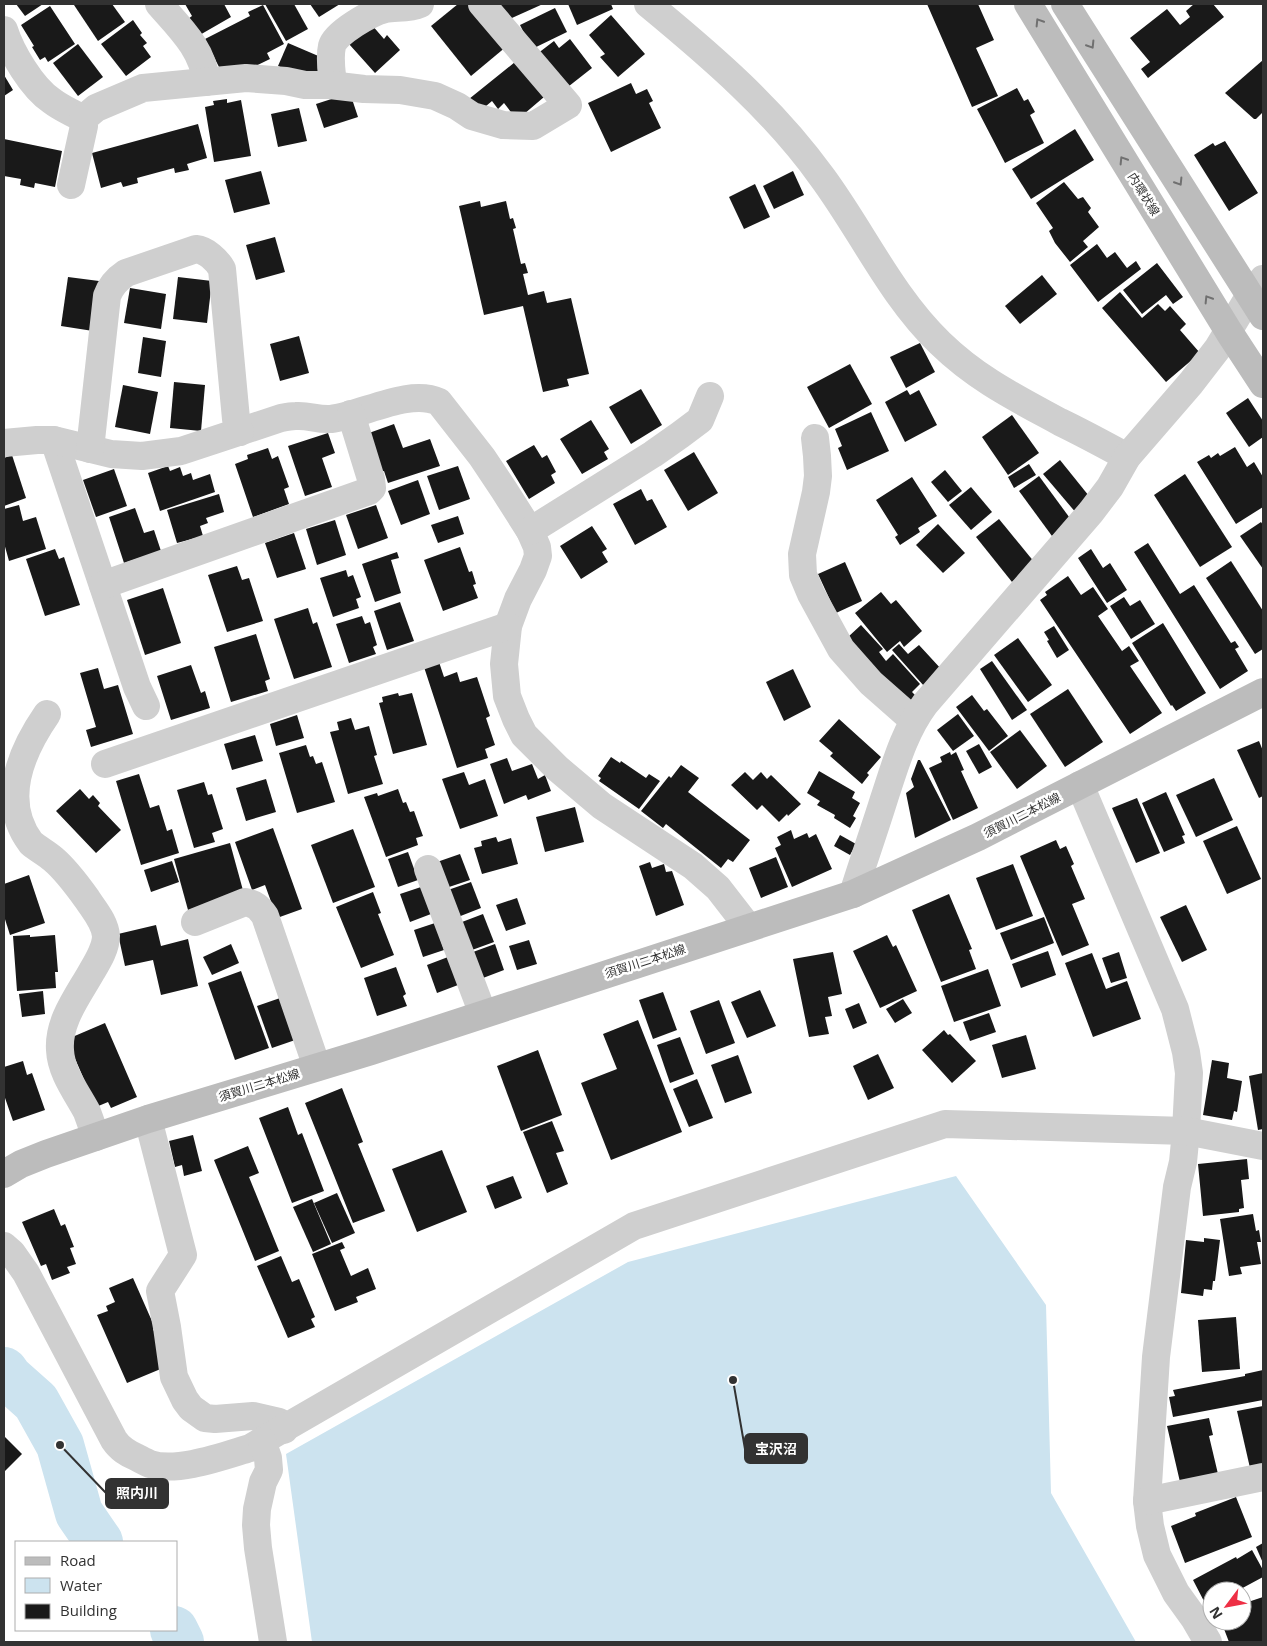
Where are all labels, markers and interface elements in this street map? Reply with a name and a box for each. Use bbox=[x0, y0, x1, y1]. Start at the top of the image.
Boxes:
one-way arrow bbox=[1035, 18, 1045, 27]
one-way arrow bbox=[1085, 40, 1095, 49]
one-way arrow bbox=[1120, 157, 1130, 166]
street label: 内環状線 bbox=[1124, 169, 1164, 219]
one-way arrow bbox=[1172, 177, 1182, 186]
one-way arrow bbox=[1205, 295, 1215, 304]
street label: 須賀川二本松線 bbox=[981, 788, 1063, 842]
street label: 須賀川二本松線 bbox=[602, 940, 688, 982]
street label: 須賀川二本松線 bbox=[216, 1065, 302, 1105]
callout: 宝沢沼 bbox=[745, 1434, 807, 1463]
text: 宝沢沼 bbox=[755, 1439, 797, 1458]
callout: 照内川 bbox=[106, 1479, 168, 1508]
text: 照内川 bbox=[116, 1483, 158, 1502]
legend bbox=[15, 1541, 178, 1631]
text: Road bbox=[60, 1550, 96, 1570]
text: Water bbox=[60, 1575, 102, 1595]
north arrow bbox=[1202, 1581, 1252, 1631]
text: Building bbox=[60, 1600, 117, 1620]
text: N bbox=[1204, 1603, 1227, 1623]

